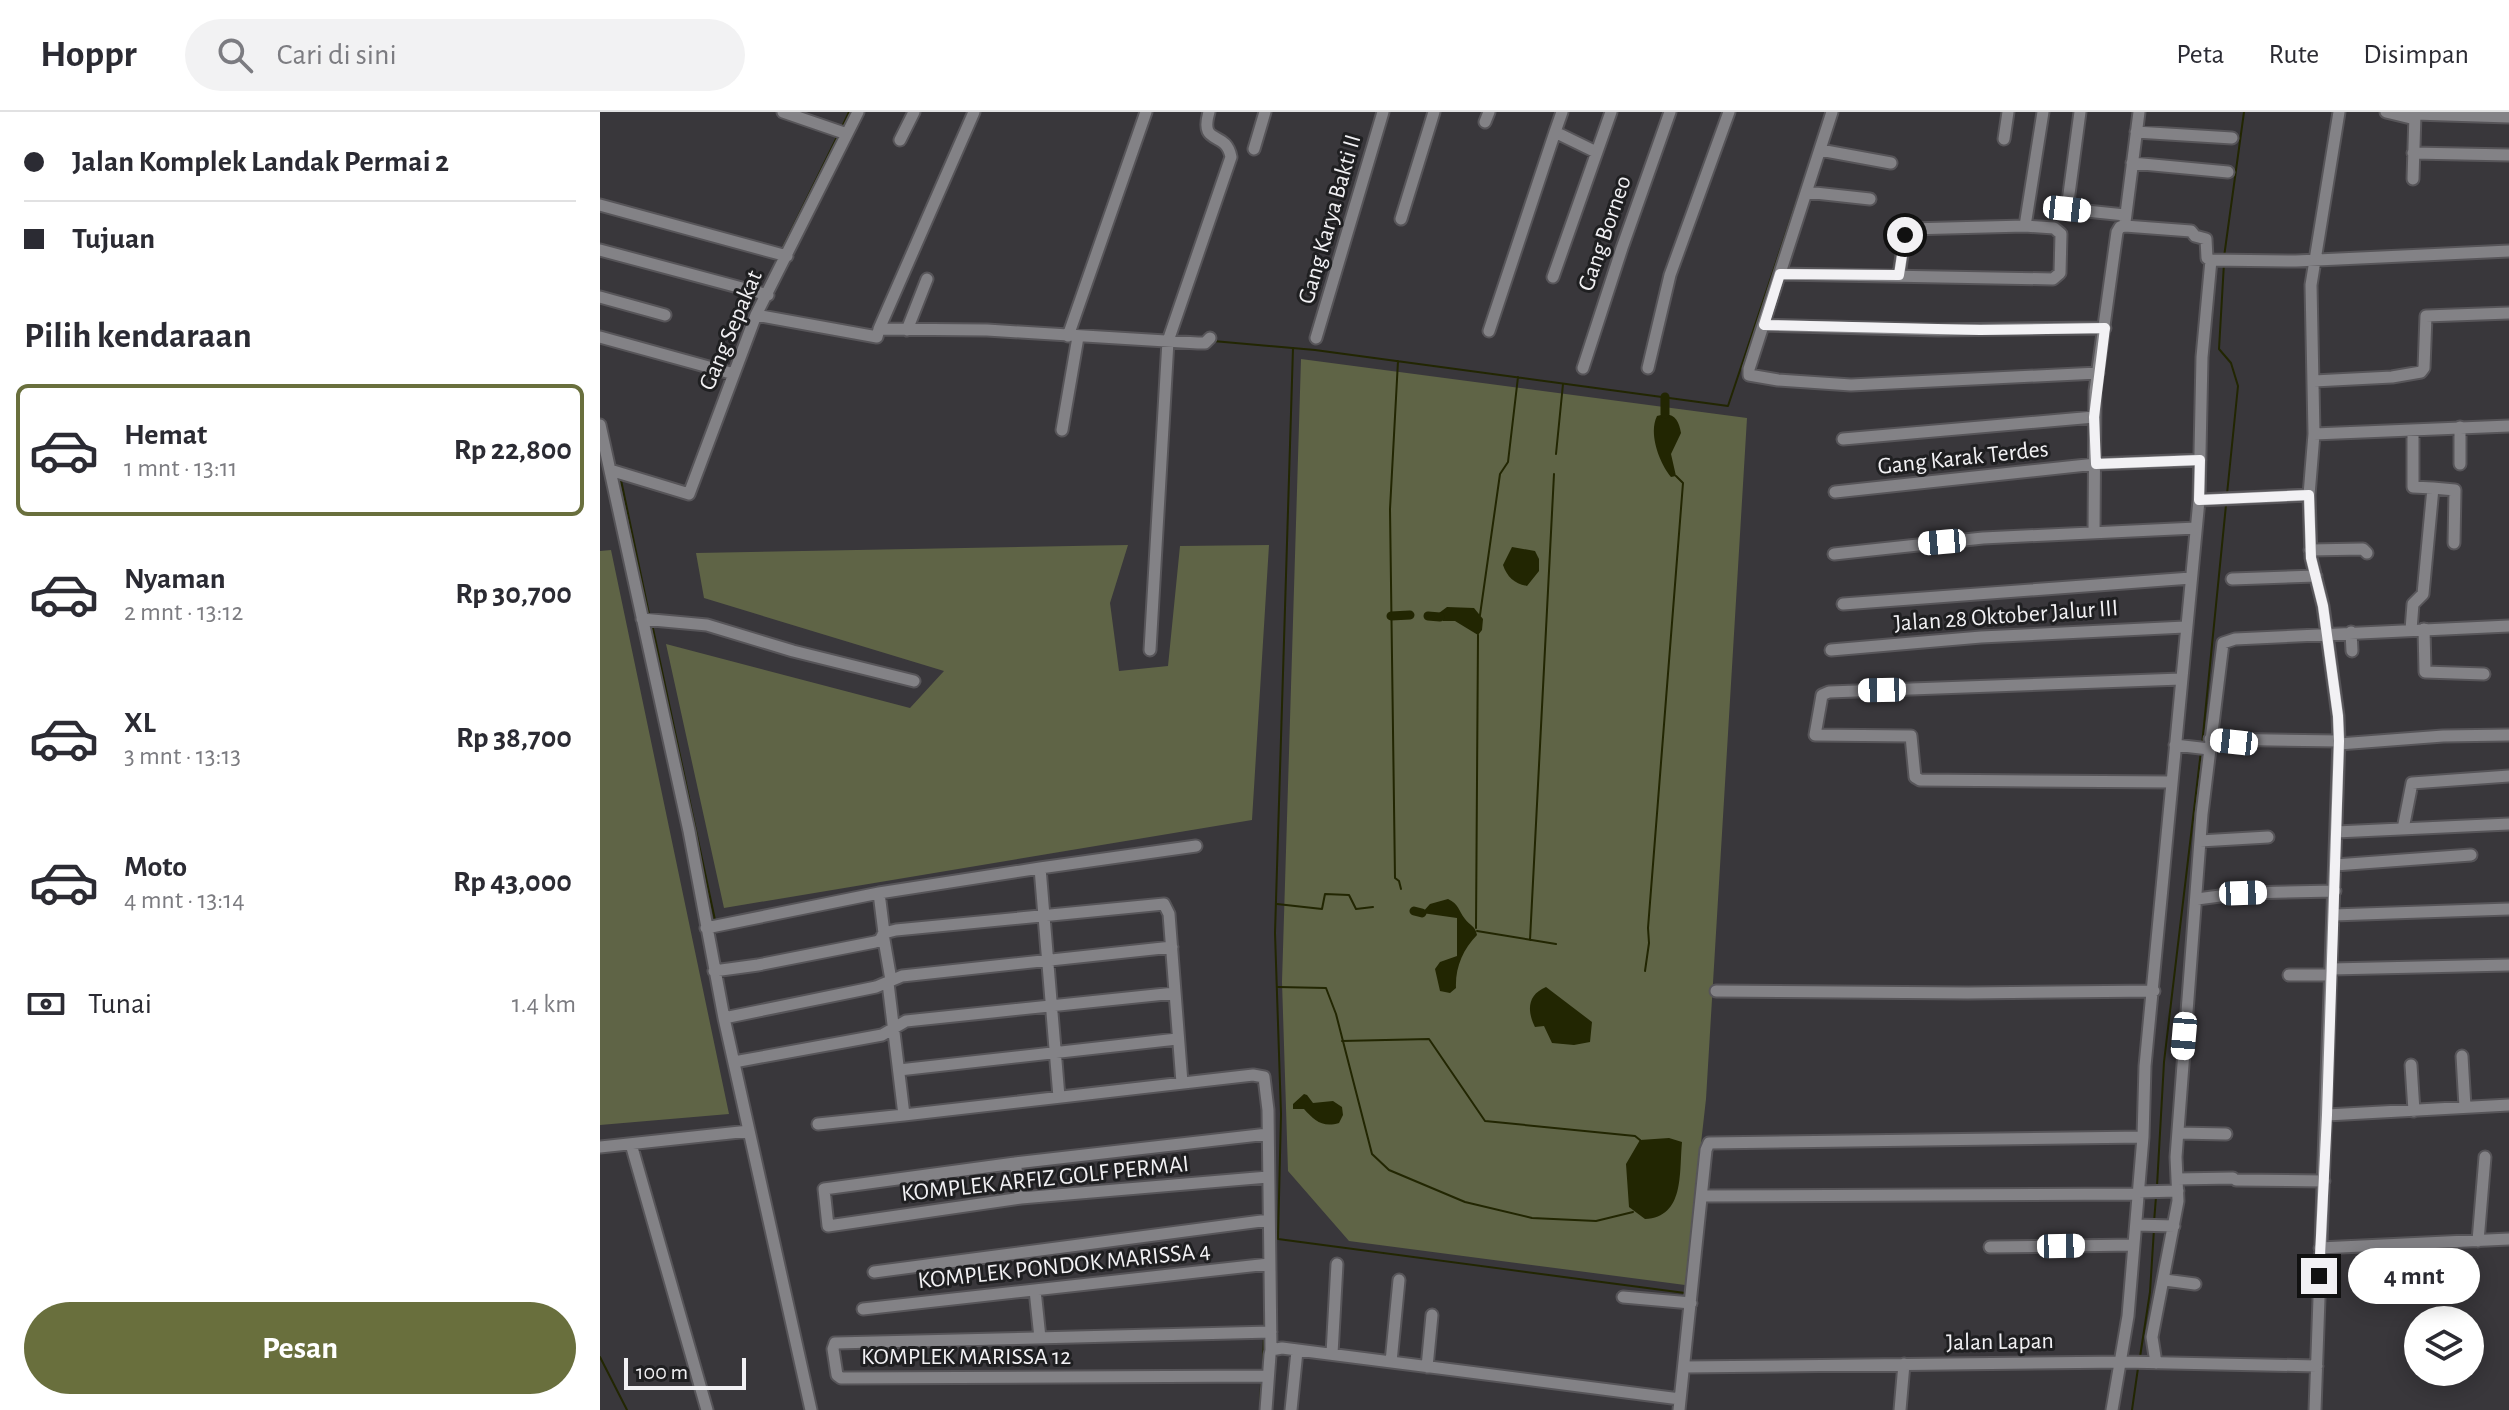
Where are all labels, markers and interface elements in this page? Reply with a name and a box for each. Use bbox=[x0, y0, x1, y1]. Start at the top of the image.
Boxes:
search box bbox=[185, 19, 745, 91]
icon: search bbox=[213, 33, 257, 77]
text: Hoppr bbox=[40, 36, 137, 74]
text: Cari di sini bbox=[277, 40, 397, 70]
text: Peta bbox=[2176, 41, 2225, 69]
text: Rute bbox=[2269, 41, 2319, 69]
text: Disimpan bbox=[2363, 41, 2469, 69]
street label: Gang Karya Bakti II bbox=[1294, 132, 1366, 307]
text: Jalan Komplek Landak Permai 2 bbox=[72, 147, 449, 177]
street label: Gang Borneo bbox=[1574, 173, 1636, 294]
car bbox=[2042, 195, 2092, 223]
route start bbox=[1887, 217, 1923, 253]
text: Tujuan bbox=[72, 224, 155, 254]
street label: Gang Sepakat bbox=[695, 267, 767, 394]
text: Pilih kendaraan bbox=[24, 318, 252, 354]
icon: car bbox=[28, 414, 100, 486]
text: Hemat bbox=[124, 420, 207, 450]
text: Rp 22,800 bbox=[454, 435, 572, 465]
street label: Gang Karak Terdes bbox=[1877, 437, 2050, 479]
text: 1 mnt · 13:11 bbox=[124, 455, 238, 481]
car bbox=[1917, 528, 1967, 556]
icon: car bbox=[28, 558, 100, 630]
text: Nyaman bbox=[124, 564, 226, 594]
text: Rp 30,700 bbox=[455, 579, 572, 609]
street label: Jalan 28 Oktober Jalur III bbox=[1893, 596, 2119, 636]
text: 2 mnt · 13:12 bbox=[124, 599, 243, 625]
car bbox=[1858, 678, 1906, 702]
icon: car bbox=[28, 702, 100, 774]
text: XL bbox=[124, 708, 156, 738]
text: Rp 38,700 bbox=[456, 723, 572, 753]
car bbox=[2209, 728, 2259, 756]
text: 3 mnt · 13:13 bbox=[124, 743, 241, 769]
icon: car bbox=[28, 846, 100, 918]
text: Moto bbox=[124, 852, 187, 882]
text: Rp 43,000 bbox=[453, 867, 572, 897]
car bbox=[2219, 880, 2267, 906]
text: 4 mnt · 13:14 bbox=[124, 887, 245, 913]
icon: cash bbox=[24, 982, 68, 1026]
text: Tunai bbox=[88, 989, 152, 1019]
text: 1.4 km bbox=[512, 991, 576, 1017]
car bbox=[2170, 1011, 2198, 1061]
street label: KOMPLEK ARFIZ GOLF PERMAI bbox=[900, 1152, 1190, 1206]
car bbox=[2037, 1234, 2085, 1258]
street label: KOMPLEK PONDOK MARISSA 4 bbox=[916, 1239, 1212, 1293]
callout: 4 mnt bbox=[2347, 1248, 2479, 1304]
route end bbox=[2301, 1258, 2337, 1294]
text: 4 mnt bbox=[2384, 1263, 2444, 1289]
button: Pesan bbox=[24, 1302, 576, 1394]
map controls bbox=[2404, 1306, 2484, 1386]
button: layers bbox=[2404, 1306, 2484, 1386]
street label: Jalan Lapan bbox=[1946, 1329, 2054, 1355]
street label: KOMPLEK MARISSA 12 bbox=[861, 1345, 1071, 1369]
scale bar bbox=[624, 1354, 746, 1390]
text: 100 m bbox=[636, 1361, 688, 1383]

